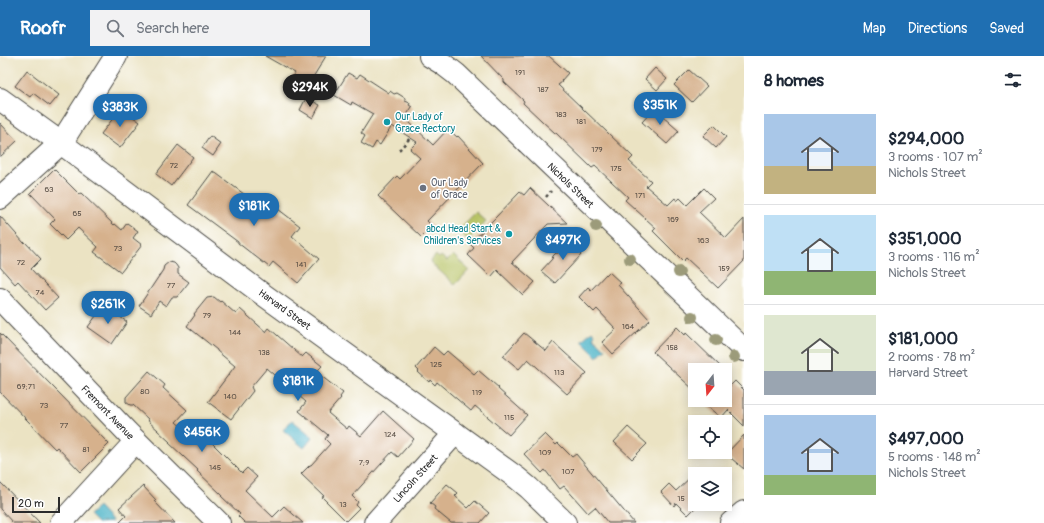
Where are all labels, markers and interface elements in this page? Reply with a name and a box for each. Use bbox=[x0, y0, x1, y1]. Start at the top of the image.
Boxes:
search box bbox=[90, 10, 370, 46]
text: Roofr bbox=[20, 16, 66, 40]
icon: search bbox=[104, 17, 126, 39]
text: Search here bbox=[136, 19, 209, 38]
text: Map bbox=[863, 20, 886, 37]
text: Directions bbox=[908, 20, 967, 37]
text: Saved bbox=[989, 20, 1024, 37]
house number: 191 bbox=[515, 68, 525, 77]
icon: filters bbox=[1002, 69, 1024, 91]
text: 8 homes bbox=[764, 70, 824, 91]
pin: $294K bbox=[282, 74, 338, 108]
text: $294K bbox=[292, 79, 328, 95]
house number: 187 bbox=[537, 85, 549, 94]
pin: $351K bbox=[632, 92, 688, 126]
pin: $383K bbox=[92, 94, 148, 128]
text: $351K bbox=[643, 97, 677, 113]
text: $383K bbox=[102, 99, 138, 115]
house number: 183 bbox=[555, 110, 567, 119]
place label: Our Lady of Grace Rectory bbox=[395, 111, 456, 135]
marker: Our Lady of Grace Rectory bbox=[382, 117, 392, 127]
house number: 181 bbox=[576, 117, 586, 126]
text: $294,000 bbox=[888, 128, 964, 149]
icon: home bbox=[796, 130, 844, 178]
house number: 179 bbox=[591, 145, 603, 154]
text: 3 rooms · 107 m² bbox=[888, 149, 983, 165]
house number: 72 bbox=[170, 161, 179, 170]
street label: Nichols Street bbox=[545, 161, 597, 211]
house number: 175 bbox=[610, 164, 622, 173]
text: Nichols Street bbox=[888, 165, 966, 181]
place label: Our Lady of Grace bbox=[431, 177, 468, 201]
marker: Our Lady of Grace bbox=[418, 183, 428, 193]
house number: 63 bbox=[44, 185, 54, 194]
house number: 171 bbox=[635, 191, 645, 200]
pin: $181K bbox=[226, 193, 282, 227]
text: $181K bbox=[238, 198, 270, 214]
house number: 65 bbox=[73, 209, 82, 218]
house number: 169 bbox=[667, 215, 679, 224]
place label: abcd Head Start & Children's Services bbox=[424, 223, 502, 247]
pin: $497K bbox=[535, 227, 591, 261]
text: $351,000 bbox=[888, 228, 962, 249]
marker: abcd Head Start & Children's Services bbox=[504, 229, 514, 239]
icon: home bbox=[796, 231, 844, 279]
text: $497K bbox=[545, 232, 581, 248]
house number: 163 bbox=[697, 236, 710, 245]
house number: 73 bbox=[114, 244, 123, 253]
text: 3 rooms · 116 m² bbox=[888, 249, 980, 265]
house number: 72 bbox=[17, 258, 26, 267]
house number: 141 bbox=[296, 260, 306, 269]
house number: 159 bbox=[718, 264, 730, 273]
text: Nichols Street bbox=[888, 265, 966, 281]
house number: 77 bbox=[167, 281, 176, 290]
street label: Harvard Street bbox=[256, 287, 314, 333]
house number: 74 bbox=[36, 288, 45, 297]
pin: $261K bbox=[80, 291, 136, 325]
text: $261K bbox=[91, 296, 125, 312]
house number: 79 bbox=[203, 311, 211, 320]
house number: 164 bbox=[622, 322, 635, 331]
house number: 144 bbox=[229, 328, 242, 337]
text: $181,000 bbox=[888, 328, 958, 349]
icon: home bbox=[796, 331, 844, 379]
house number: 158 bbox=[666, 343, 678, 352]
house number: 138 bbox=[258, 348, 270, 357]
text: 2 rooms · 78 m² bbox=[888, 349, 975, 365]
house number: 125 bbox=[430, 360, 442, 369]
north arrow bbox=[688, 363, 732, 407]
map controls bbox=[688, 363, 732, 511]
text: Harvard Street bbox=[888, 365, 968, 381]
pin: $181K bbox=[270, 368, 326, 402]
house number: 113 bbox=[554, 368, 565, 377]
text: $181K bbox=[282, 373, 314, 389]
house number: 69;71 bbox=[17, 382, 35, 391]
street label: Fremont Avenue bbox=[78, 383, 136, 442]
house number: 80 bbox=[140, 387, 150, 396]
house number: 119 bbox=[472, 388, 482, 397]
house number: 140 bbox=[223, 392, 237, 401]
house number: 73 bbox=[40, 401, 49, 410]
house number: 115 bbox=[504, 413, 514, 422]
button: locate bbox=[688, 415, 732, 459]
pin: $456K bbox=[174, 419, 230, 453]
house number: 77 bbox=[60, 421, 69, 430]
text: $456K bbox=[183, 424, 221, 440]
text: $497,000 bbox=[888, 428, 964, 449]
house number: 124 bbox=[384, 430, 396, 439]
icon: home bbox=[796, 431, 844, 479]
house number: 81 bbox=[82, 445, 90, 454]
house number: 109 bbox=[539, 448, 551, 457]
text: 5 rooms · 148 m² bbox=[888, 449, 981, 465]
street label: Lincoln Street bbox=[391, 451, 441, 505]
house number: 7;9 bbox=[359, 458, 369, 467]
house number: 145 bbox=[209, 463, 221, 472]
text: Nichols Street bbox=[888, 465, 966, 481]
house number: 107 bbox=[562, 467, 575, 476]
button: layers bbox=[688, 467, 732, 511]
house number: 15 bbox=[677, 494, 685, 503]
scale bar bbox=[12, 495, 60, 514]
text: 20 m bbox=[18, 497, 44, 510]
house number: 13 bbox=[339, 500, 347, 509]

